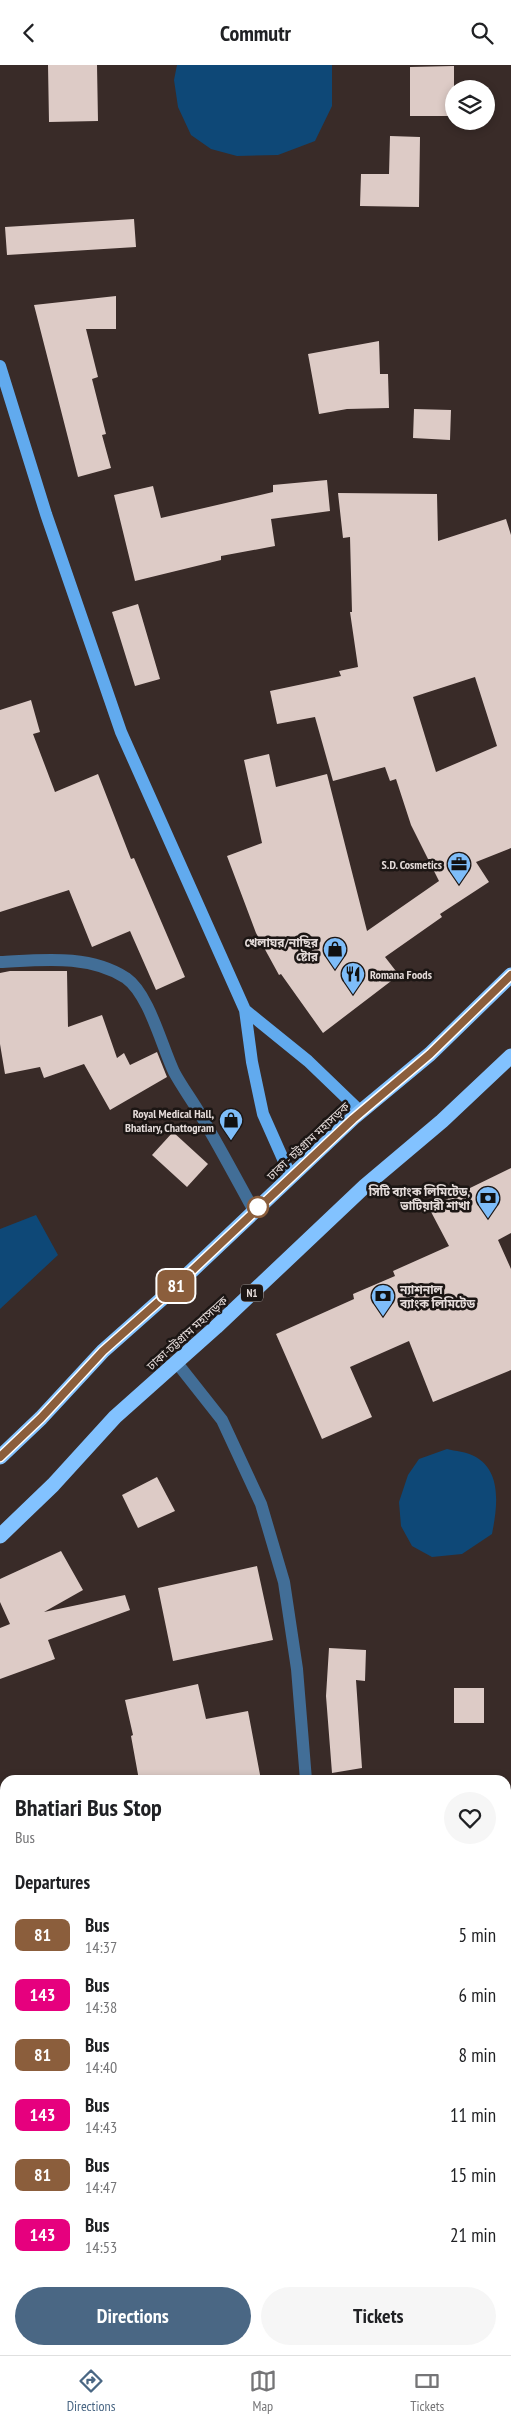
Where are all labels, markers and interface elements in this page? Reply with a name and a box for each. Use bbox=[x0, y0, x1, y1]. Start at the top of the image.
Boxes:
icon: back bbox=[15, 19, 43, 47]
text: Commutr bbox=[220, 19, 291, 47]
icon: search bbox=[468, 19, 496, 47]
map controls bbox=[445, 80, 495, 130]
button: layers bbox=[445, 80, 495, 130]
office icon: S.D. Cosmetics bbox=[446, 851, 472, 885]
place label: S.D. Cosmetics bbox=[382, 857, 442, 872]
place label: খেলাঘর/নাছির ষ্টোর bbox=[245, 935, 319, 964]
shop icon: খেলাঘর/নাছির ষ্টোর bbox=[322, 936, 348, 970]
restaurant icon: Romana Foods bbox=[340, 961, 366, 995]
place label: Romana Foods bbox=[370, 967, 432, 982]
street label: ঢাকা - চট্টগ্রাম মহাসড়ক bbox=[263, 1099, 353, 1184]
place label: Royal Medical Hall, Bhatiary, Chattogram bbox=[125, 1106, 214, 1135]
shop icon: Royal Medical Hall, Bhatiary, Chattogram bbox=[218, 1107, 244, 1141]
place label: সিটি ব্যাংক লিমিটেড, ভাটিয়ারী শাখা bbox=[368, 1184, 471, 1213]
bank icon: সিটি ব্যাংক লিমিটেড, ভাটিয়ারী শাখা bbox=[475, 1185, 501, 1219]
unlabelled marker bbox=[247, 1196, 269, 1218]
line badge: 81 bbox=[154, 1270, 198, 1302]
text: 81 bbox=[167, 1274, 185, 1297]
place label: ন্যাশনাল ব্যাংক লিমিটেড bbox=[399, 1282, 475, 1311]
bank icon: ন্যাশনাল ব্যাংক লিমিটেড bbox=[370, 1283, 396, 1317]
road number: N1 bbox=[241, 1285, 263, 1301]
street label: ঢাকা-চট্টগ্রাম মহাসড়ক bbox=[143, 1293, 231, 1374]
text: Bhatiari Bus Stop bbox=[15, 1792, 162, 1823]
button: heart bbox=[444, 1792, 496, 1844]
text: Bus bbox=[15, 1827, 35, 1847]
text: Departures bbox=[15, 1870, 90, 1894]
text: Bus bbox=[85, 1913, 109, 1937]
text: 81 bbox=[34, 1923, 51, 1946]
text: 5 min bbox=[459, 1923, 496, 1947]
text: 14:37 bbox=[85, 1937, 117, 1957]
text: Bus bbox=[85, 1973, 109, 1997]
text: 143 bbox=[30, 1983, 55, 2006]
text: 6 min bbox=[459, 1983, 496, 2007]
text: 14:38 bbox=[85, 1997, 117, 2017]
text: Bus bbox=[85, 2033, 109, 2057]
text: 81 bbox=[34, 2043, 51, 2066]
text: 8 min bbox=[459, 2043, 496, 2067]
text: 14:40 bbox=[85, 2057, 117, 2077]
text: Bus bbox=[85, 2093, 109, 2117]
text: 143 bbox=[30, 2103, 55, 2126]
text: 11 min bbox=[450, 2103, 496, 2127]
text: 14:43 bbox=[85, 2117, 117, 2137]
text: Bus bbox=[85, 2153, 109, 2177]
text: 81 bbox=[34, 2163, 51, 2186]
text: 15 min bbox=[450, 2163, 496, 2187]
text: 14:47 bbox=[85, 2177, 117, 2197]
text: Bus bbox=[85, 2213, 109, 2237]
text: 143 bbox=[30, 2223, 55, 2246]
text: 21 min bbox=[450, 2223, 496, 2247]
text: 14:53 bbox=[85, 2237, 117, 2257]
button: Directions bbox=[15, 2287, 251, 2345]
button: Tickets bbox=[261, 2287, 496, 2345]
tab: Directions bbox=[67, 2367, 115, 2415]
tab: Map bbox=[249, 2367, 277, 2415]
tab: Tickets bbox=[410, 2367, 444, 2415]

